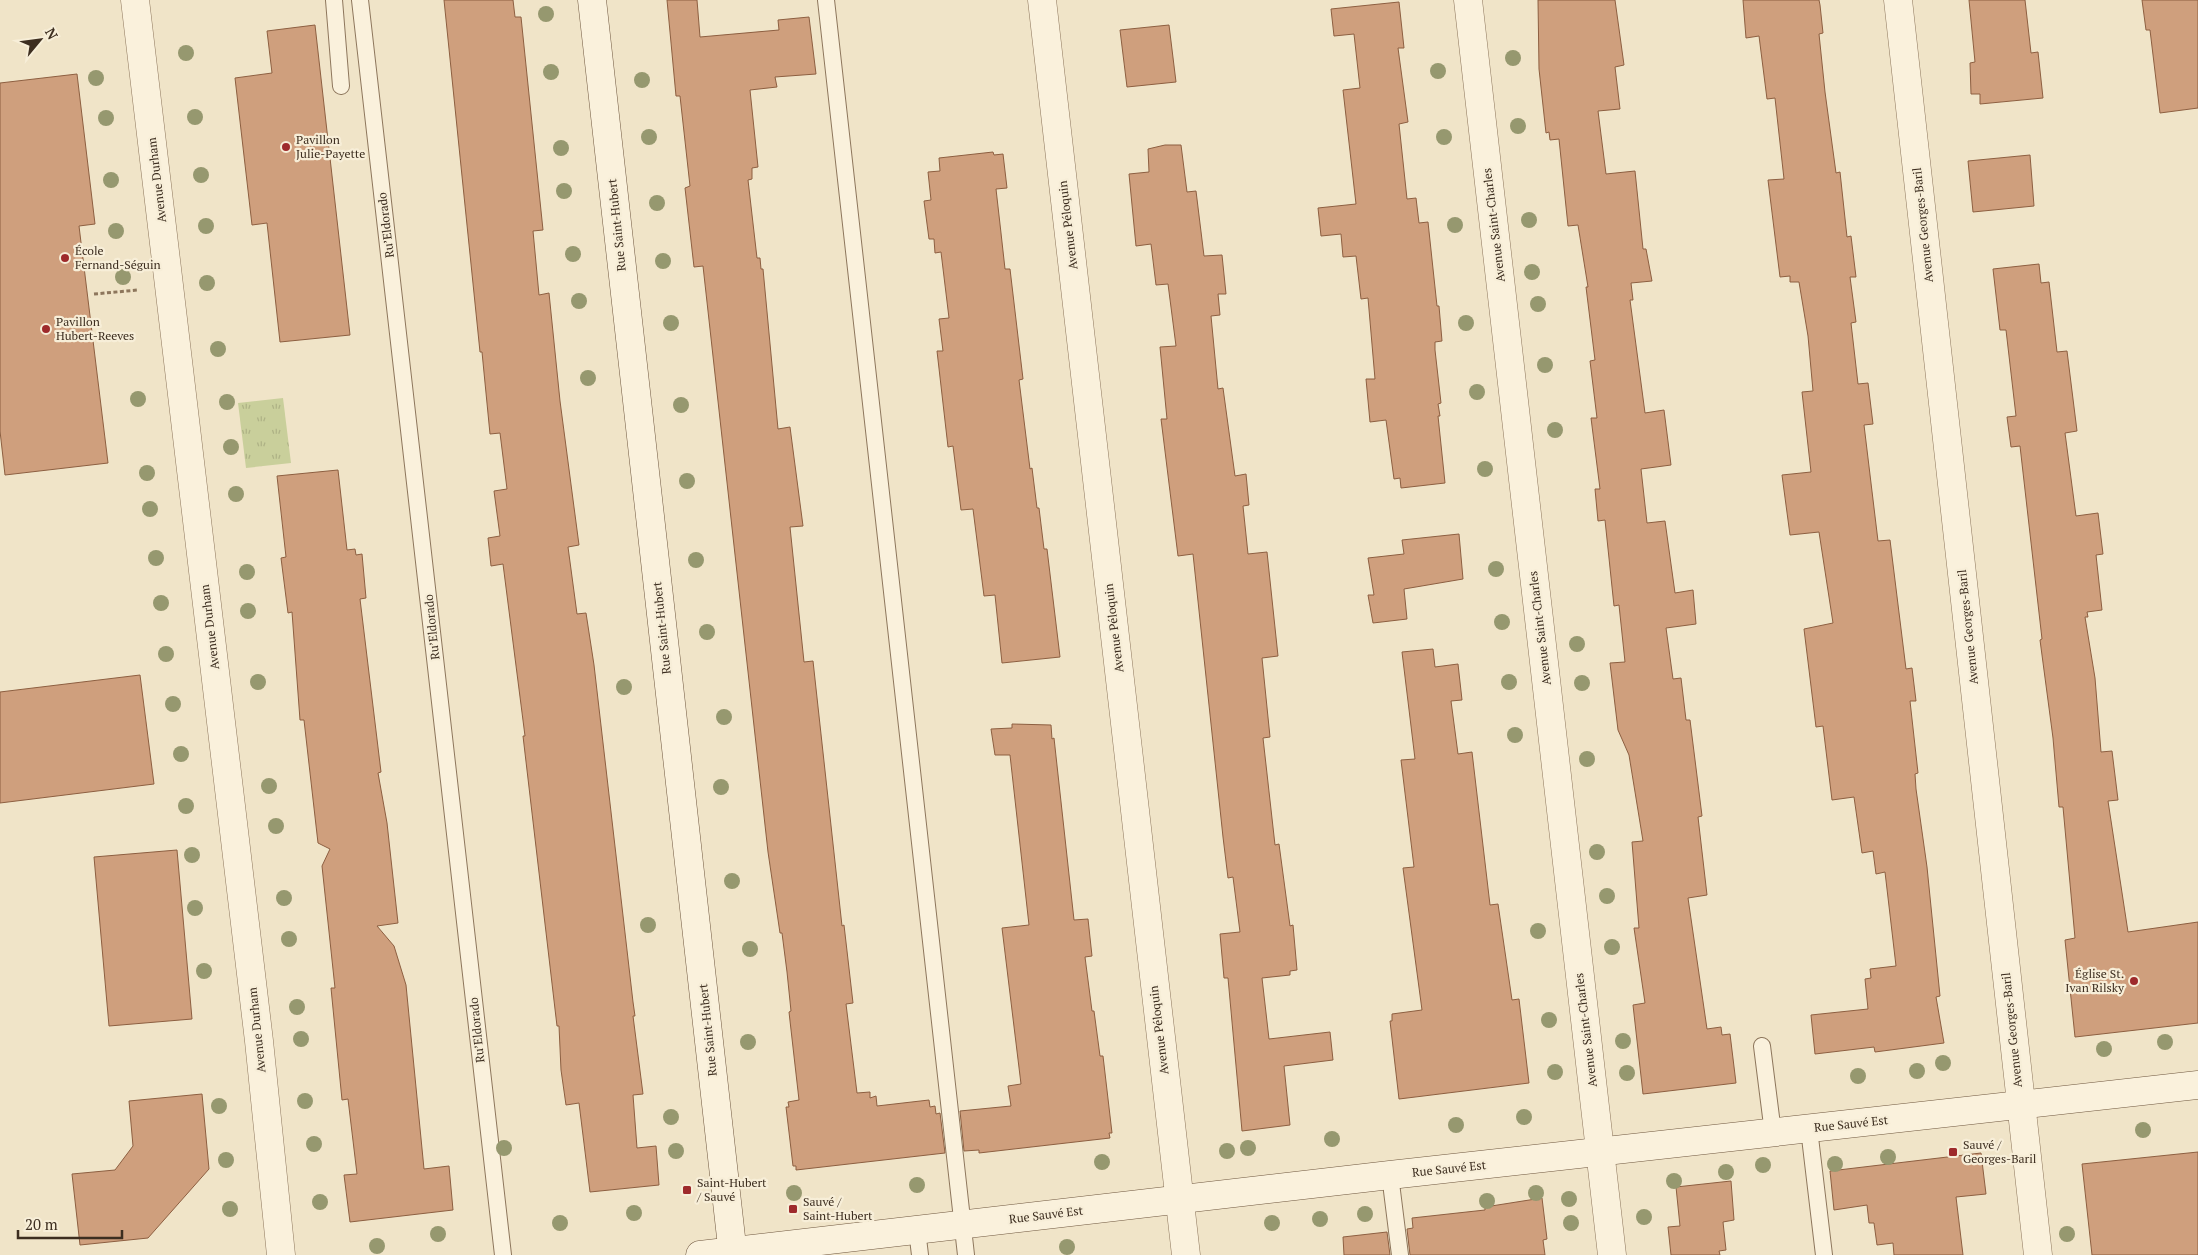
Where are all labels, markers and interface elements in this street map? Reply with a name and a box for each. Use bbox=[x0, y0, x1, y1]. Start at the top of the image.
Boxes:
north arrow bbox=[15, 15, 65, 65]
text: N bbox=[41, 24, 63, 43]
place label: Pavillon Julie-Payette bbox=[296, 132, 365, 161]
street label: Avenue Durham bbox=[144, 136, 169, 223]
marker: Pavillon Julie-Payette bbox=[280, 141, 292, 153]
street label: Avenue Georges-Baril bbox=[1909, 166, 1936, 283]
street label: Avenue Saint-Charles bbox=[1479, 167, 1508, 283]
street label: Rue Saint-Hubert bbox=[604, 177, 629, 272]
street label: Avenue Péloquin bbox=[1055, 180, 1080, 270]
street label: Ru’Eldorado bbox=[374, 191, 397, 259]
place label: École Fernand-Séguin bbox=[75, 243, 161, 272]
marker: École Fernand-Séguin bbox=[59, 252, 71, 264]
place label: Pavillon Hubert-Reeves bbox=[56, 314, 134, 343]
marker: Pavillon Hubert-Reeves bbox=[40, 323, 52, 335]
street label: Avenue Georges-Baril bbox=[1954, 568, 1981, 685]
street label: Avenue Saint-Charles bbox=[1525, 570, 1554, 686]
street label: Rue Saint-Hubert bbox=[649, 580, 674, 675]
street label: Avenue Durham bbox=[197, 583, 222, 670]
street label: Avenue Péloquin bbox=[1101, 583, 1126, 673]
street label: Ru’Eldorado bbox=[421, 593, 442, 661]
place label: Église St. Ivan Rilsky bbox=[2065, 966, 2125, 995]
street label: Avenue Georges-Baril bbox=[1998, 971, 2025, 1088]
street label: Avenue Saint-Charles bbox=[1571, 972, 1600, 1088]
marker: Église St. Ivan Rilsky bbox=[2128, 975, 2140, 987]
street label: Rue Saint-Hubert bbox=[695, 982, 720, 1077]
street label: Avenue Péloquin bbox=[1146, 985, 1171, 1075]
street label: Avenue Durham bbox=[245, 986, 268, 1073]
street label: Ru’Eldorado bbox=[466, 996, 487, 1064]
street label: Rue Sauvé Est bbox=[1813, 1112, 1889, 1135]
place label: Sauvé / Georges-Baril bbox=[1963, 1137, 2037, 1166]
marker: Sauvé / Georges-Baril bbox=[1947, 1146, 1959, 1158]
street label: Rue Sauvé Est bbox=[1411, 1157, 1487, 1180]
place label: Saint-Hubert / Sauvé bbox=[696, 1175, 767, 1204]
marker: Saint-Hubert / Sauvé bbox=[681, 1184, 693, 1196]
place label: Sauvé / Saint-Hubert bbox=[803, 1194, 873, 1223]
street label: Rue Sauvé Est bbox=[1008, 1202, 1084, 1226]
marker: Sauvé / Saint-Hubert bbox=[787, 1203, 799, 1215]
scale bar bbox=[18, 1208, 121, 1240]
text: 20 m bbox=[25, 1214, 58, 1234]

